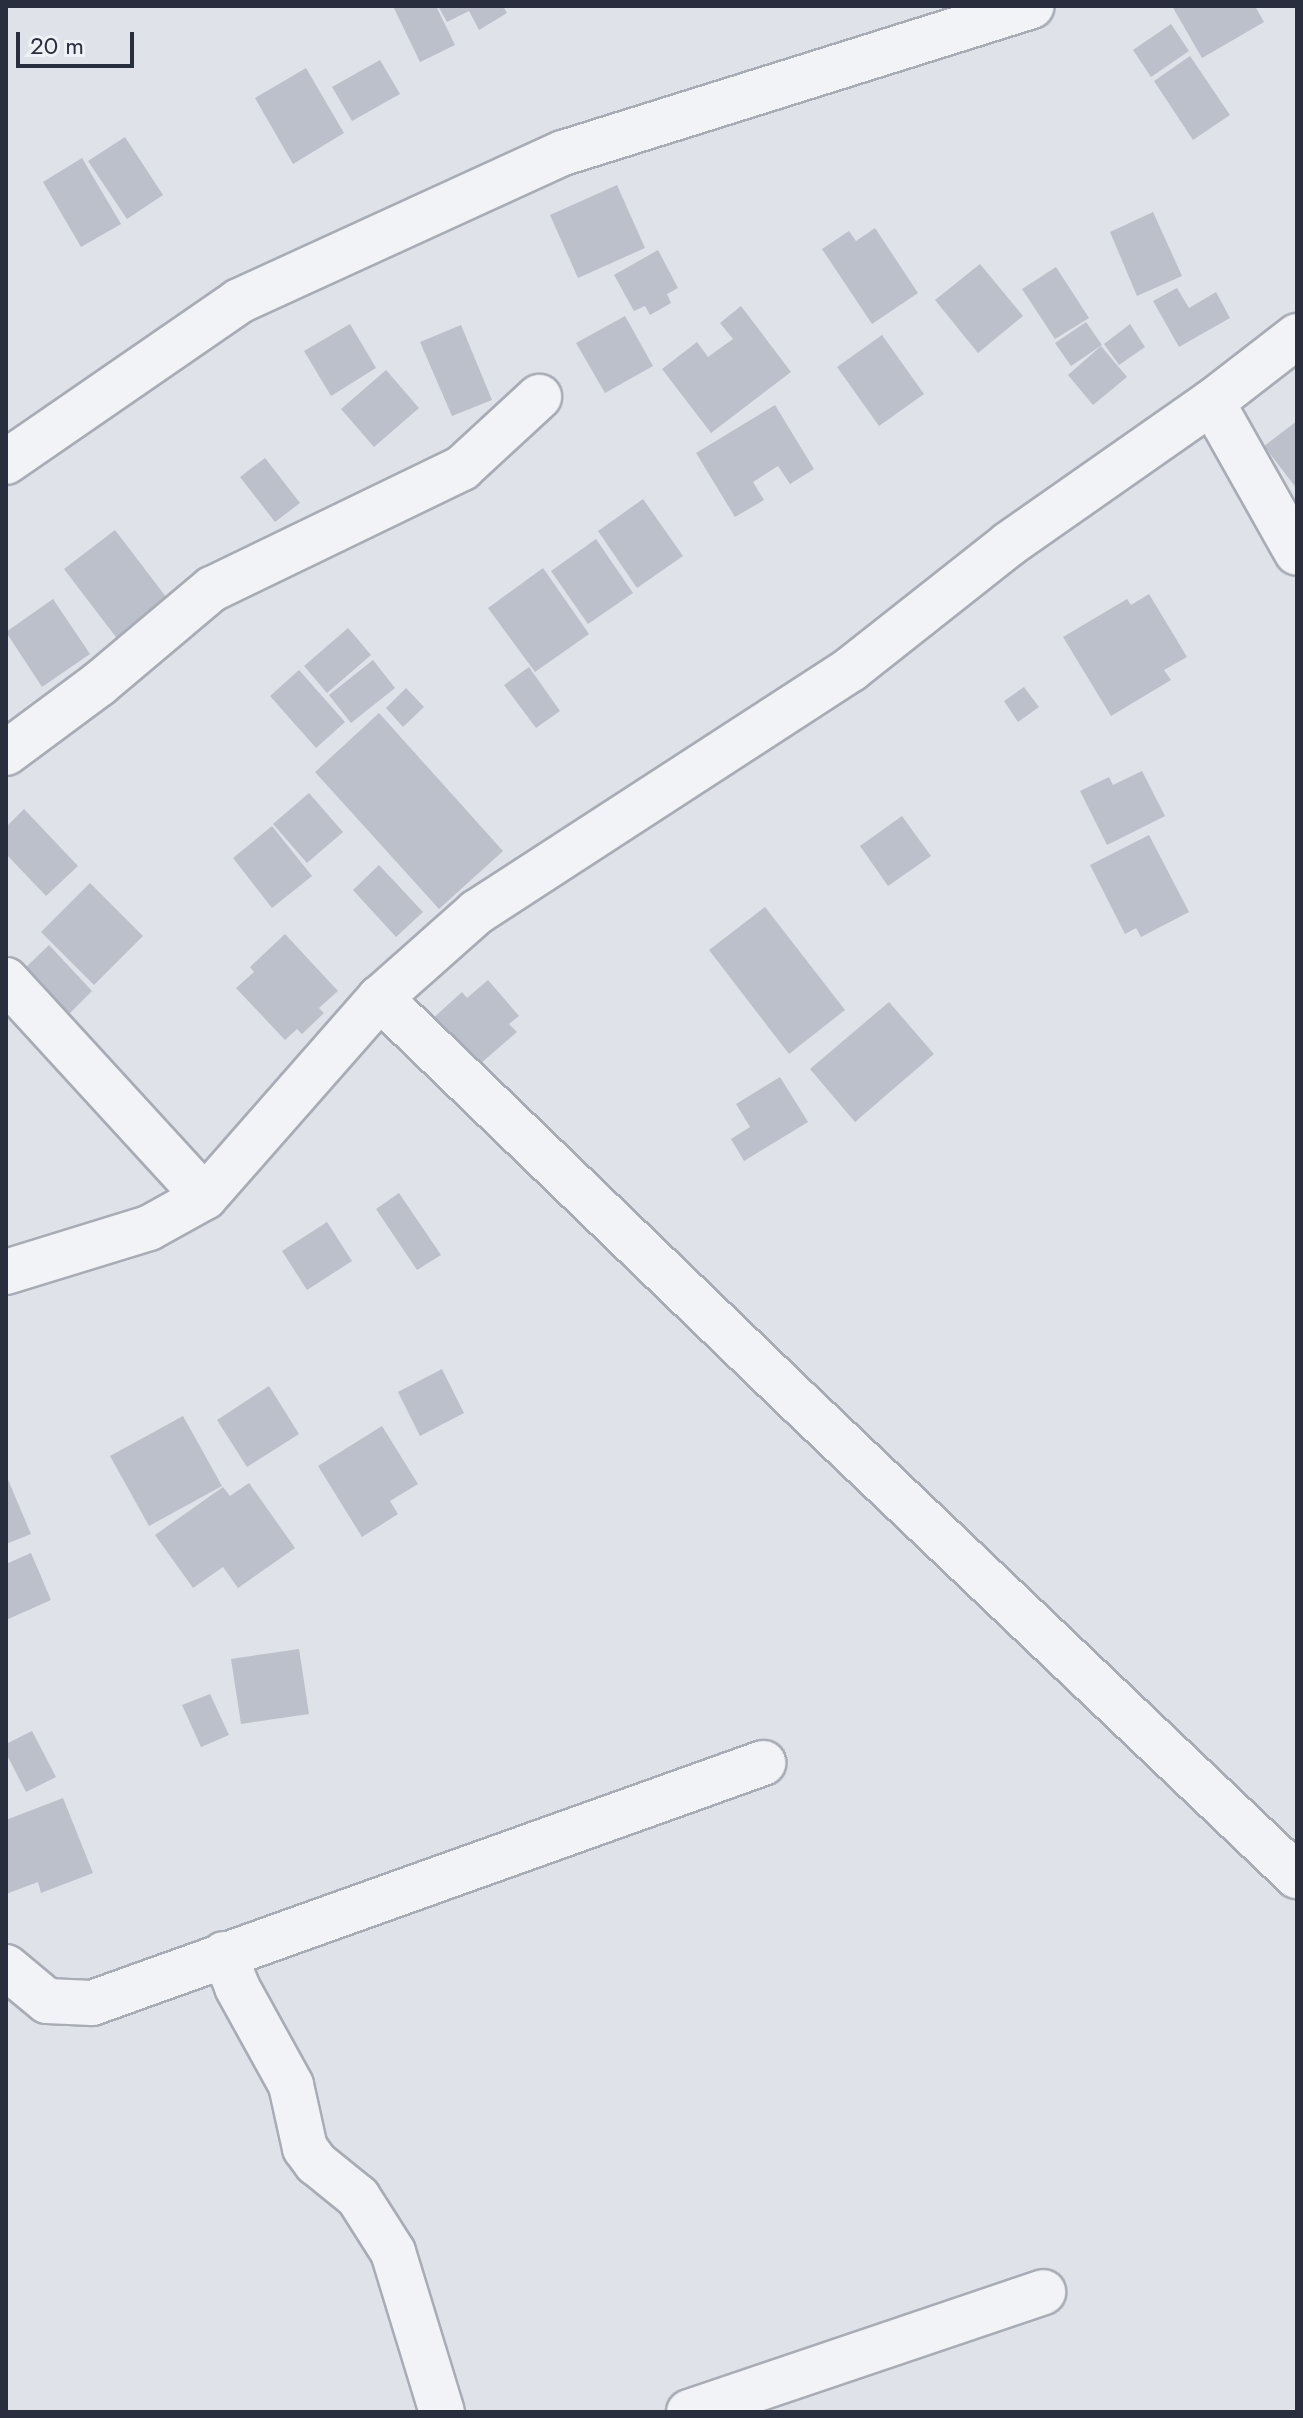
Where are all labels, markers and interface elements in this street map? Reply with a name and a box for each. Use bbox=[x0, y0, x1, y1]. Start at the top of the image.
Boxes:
scale bar bbox=[20, 16, 138, 66]
text: 20 m bbox=[30, 28, 84, 63]

